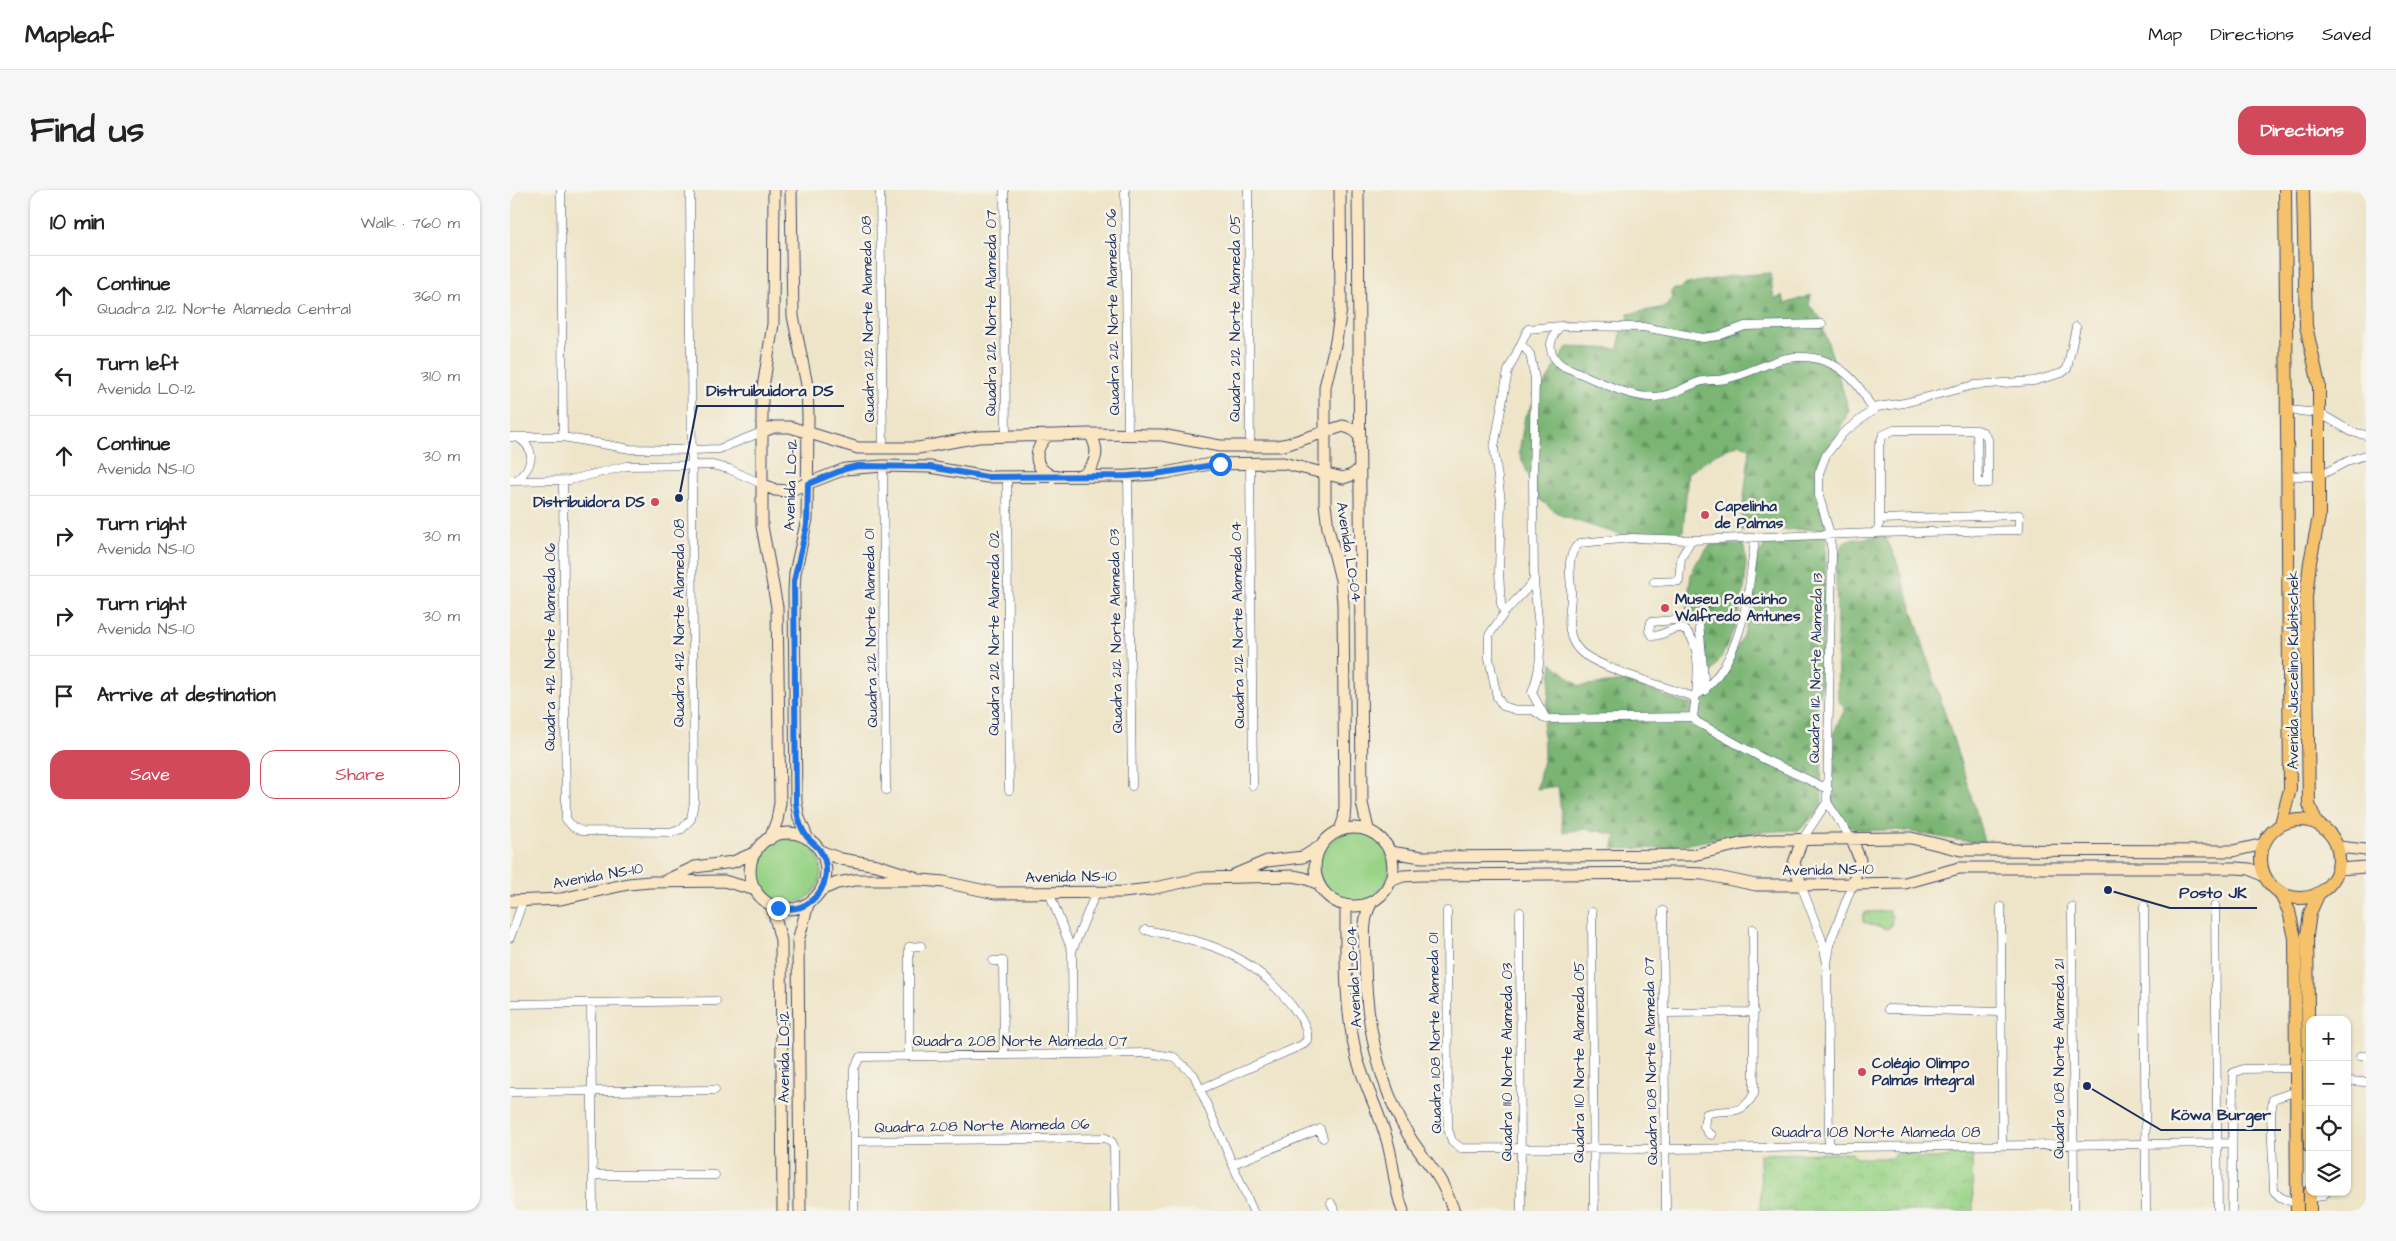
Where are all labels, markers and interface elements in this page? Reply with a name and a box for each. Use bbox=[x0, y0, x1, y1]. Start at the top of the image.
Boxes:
text: Mapleaf bbox=[25, 18, 114, 52]
text: Map bbox=[2148, 22, 2182, 47]
text: Directions bbox=[2210, 22, 2294, 47]
text: Saved bbox=[2322, 22, 2371, 47]
text: Find us bbox=[30, 106, 144, 155]
button: Directions bbox=[2238, 106, 2366, 155]
text: 10 min bbox=[50, 208, 104, 237]
street label: Quadra 212 Norte Alameda 06 bbox=[1101, 208, 1125, 415]
street label: Quadra 212 Norte Alameda 07 bbox=[981, 210, 1002, 416]
text: Walk · 760 m bbox=[361, 212, 460, 234]
street label: Quadra 212 Norte Alameda 05 bbox=[1225, 214, 1246, 422]
street label: Quadra 212 Norte Alameda 08 bbox=[856, 215, 880, 423]
text: Continue bbox=[97, 271, 171, 298]
icon: ahead bbox=[50, 282, 78, 310]
text: 360 m bbox=[413, 285, 460, 307]
text: Quadra 212 Norte Alameda Central bbox=[97, 298, 351, 320]
text: Turn left bbox=[97, 351, 178, 378]
icon: left bbox=[50, 362, 78, 390]
text: 310 m bbox=[421, 365, 460, 387]
callout: Distruibuidora DS bbox=[697, 375, 844, 406]
text: Avenida LO-12 bbox=[97, 378, 195, 400]
text: Distruibuidora DS bbox=[706, 380, 834, 402]
text: Continue bbox=[97, 431, 171, 458]
street label: Avenida LO-12 bbox=[779, 438, 803, 531]
icon: ahead bbox=[50, 442, 78, 470]
text: 30 m bbox=[423, 445, 460, 467]
route start bbox=[1209, 453, 1232, 476]
text: Avenida NS-10 bbox=[97, 458, 195, 480]
place label: Distribuidora DS bbox=[533, 492, 645, 513]
marker: Distribuidora DS bbox=[649, 496, 661, 508]
place label: Capelinha de Palmas bbox=[1714, 496, 1784, 534]
street label: Avenida LO-04 bbox=[1331, 500, 1367, 604]
marker: Capelinha de Palmas bbox=[1699, 509, 1711, 521]
text: Turn right bbox=[97, 511, 186, 538]
street label: Quadra 412 Norte Alameda 08 bbox=[669, 518, 690, 727]
street label: Quadra 212 Norte Alameda 04 bbox=[1226, 521, 1250, 729]
icon: right bbox=[50, 522, 78, 550]
text: 30 m bbox=[423, 525, 460, 547]
street label: Quadra 212 Norte Alameda 01 bbox=[859, 528, 883, 728]
street label: Quadra 212 Norte Alameda 03 bbox=[1104, 528, 1128, 734]
street label: Quadra 212 Norte Alameda 02 bbox=[984, 530, 1005, 736]
text: Avenida NS-10 bbox=[97, 538, 195, 560]
street label: Quadra 412 Norte Alameda 06 bbox=[540, 542, 561, 751]
street label: Avenida Juscelino Kubitschek bbox=[2283, 570, 2304, 770]
street label: Quadra 112 Norte Alameda 13 bbox=[1804, 572, 1828, 763]
place label: Museu Palacinho Walfredo Antunes bbox=[1674, 589, 1801, 627]
text: Turn right bbox=[97, 591, 186, 618]
icon: right bbox=[50, 602, 78, 630]
marker: Museu Palacinho Walfredo Antunes bbox=[1659, 602, 1671, 614]
text: 30 m bbox=[423, 605, 460, 627]
text: Avenida NS-10 bbox=[97, 618, 195, 640]
icon: arrive bbox=[50, 682, 78, 710]
text: Arrive at destination bbox=[97, 682, 276, 709]
button: Save bbox=[50, 750, 250, 799]
button: Share bbox=[260, 750, 460, 799]
street label: Avenida NS-10 bbox=[551, 858, 645, 894]
street label: Avenida NS-10 bbox=[1782, 859, 1875, 881]
street label: Avenida NS-10 bbox=[1025, 866, 1118, 888]
callout: Posto JK bbox=[2170, 877, 2257, 908]
text: Posto JK bbox=[2179, 882, 2247, 904]
route end bbox=[767, 897, 790, 920]
street label: Avenida LO-04 bbox=[1341, 926, 1367, 1028]
street label: Quadra 108 Norte Alameda 01 bbox=[1423, 932, 1447, 1134]
street label: Quadra 108 Norte Alameda 07 bbox=[1639, 957, 1663, 1165]
street label: Quadra 108 Norte Alameda 21 bbox=[2049, 959, 2070, 1159]
street label: Quadra 110 Norte Alameda 05 bbox=[1569, 961, 1590, 1163]
street label: Quadra 110 Norte Alameda 03 bbox=[1497, 962, 1518, 1161]
street label: Avenida LO-12 bbox=[774, 1010, 795, 1103]
map controls bbox=[2306, 1016, 2351, 1196]
button: + bbox=[2306, 1016, 2351, 1061]
street label: Quadra 208 Norte Alameda 07 bbox=[912, 1031, 1128, 1052]
place label: Colégio Olimpo Palmas Integral bbox=[1872, 1053, 1975, 1093]
button: − bbox=[2306, 1061, 2351, 1106]
marker: Colégio Olimpo Palmas Integral bbox=[1856, 1066, 1868, 1078]
callout: Köwa Burger bbox=[2161, 1099, 2281, 1130]
text: Köwa Burger bbox=[2171, 1104, 2271, 1128]
button: locate bbox=[2306, 1106, 2351, 1151]
street label: Quadra 208 Norte Alameda 06 bbox=[874, 1114, 1090, 1138]
street label: Quadra 108 Norte Alameda 08 bbox=[1772, 1122, 1981, 1143]
button: layers bbox=[2306, 1151, 2351, 1196]

